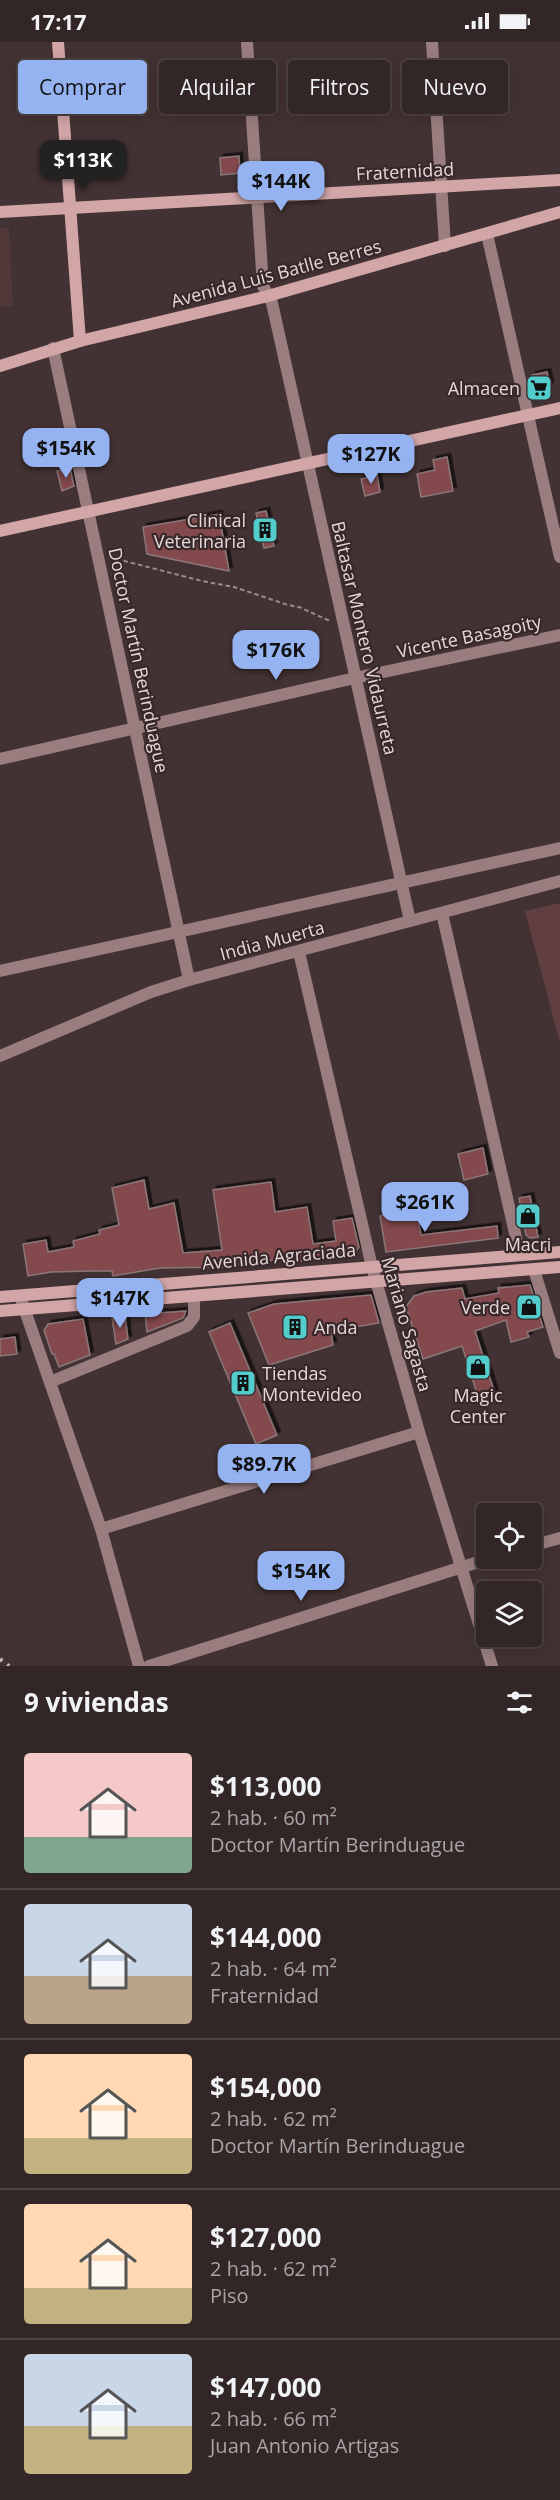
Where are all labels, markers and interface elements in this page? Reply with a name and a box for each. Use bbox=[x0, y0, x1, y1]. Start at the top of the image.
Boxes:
text: 17:17 bbox=[30, 6, 87, 36]
chip: Comprar bbox=[18, 60, 147, 114]
chip: Alquilar bbox=[159, 60, 276, 114]
chip: Filtros bbox=[288, 60, 390, 114]
chip: Nuevo bbox=[402, 60, 508, 114]
pin: $113K bbox=[41, 140, 125, 191]
text: $113K bbox=[53, 146, 113, 173]
street label: Fraternidad bbox=[355, 156, 455, 186]
pin: $144K bbox=[239, 161, 323, 212]
text: $144K bbox=[251, 167, 311, 194]
street label: Avenida Luis Batlle Berres bbox=[168, 233, 384, 313]
supermarket icon: Almacen bbox=[524, 373, 554, 403]
place label: Almacen bbox=[448, 376, 520, 400]
pin: $154K bbox=[24, 428, 108, 479]
text: $154K bbox=[36, 434, 96, 461]
pin: $127K bbox=[329, 434, 413, 485]
text: $127K bbox=[341, 440, 401, 467]
place label: Clinical Veterinaria bbox=[154, 508, 246, 553]
building icon: Clinical Veterinaria bbox=[250, 515, 280, 545]
street label: Baltasar Montero Vidaurreta bbox=[326, 519, 404, 757]
street label: Doctor Martín Berinduague bbox=[103, 545, 175, 775]
street label: Vicente Basagoity bbox=[395, 609, 544, 663]
pin: $176K bbox=[234, 630, 318, 681]
text: $176K bbox=[246, 636, 306, 663]
street label: India Muerta bbox=[217, 915, 327, 965]
pin: $261K bbox=[383, 1182, 467, 1233]
text: $261K bbox=[395, 1188, 455, 1215]
shop icon: Macri bbox=[513, 1201, 543, 1231]
place label: Macri bbox=[505, 1232, 551, 1256]
street label: Avenida Agraciada bbox=[201, 1237, 357, 1275]
street label: Mariano Sagasta bbox=[376, 1254, 438, 1394]
pin: $147K bbox=[78, 1278, 162, 1329]
text: $147K bbox=[90, 1284, 150, 1311]
shop icon: Verde bbox=[514, 1292, 544, 1322]
place label: Verde bbox=[461, 1295, 510, 1319]
building icon: Anda bbox=[280, 1312, 310, 1342]
place label: Anda bbox=[314, 1315, 357, 1339]
shop icon: Magic Center bbox=[463, 1352, 493, 1382]
place label: Tiendas Montevideo bbox=[262, 1361, 362, 1406]
building icon: Tiendas Montevideo bbox=[228, 1368, 258, 1398]
place label: Magic Center bbox=[450, 1383, 507, 1428]
pin: $89.7K bbox=[215, 1444, 313, 1495]
text: $89.7K bbox=[232, 1450, 296, 1477]
map controls bbox=[476, 1503, 542, 1647]
button: locate bbox=[476, 1503, 542, 1569]
pin: $154K bbox=[259, 1551, 343, 1602]
text: $154K bbox=[271, 1557, 331, 1584]
button: layers bbox=[476, 1581, 542, 1647]
text: 9 viviendas bbox=[24, 1684, 169, 1720]
icon: filters bbox=[503, 1686, 536, 1719]
text: $113,000 bbox=[210, 1768, 321, 1804]
icon: home bbox=[72, 1777, 144, 1849]
text: 2 hab. · 60 m² bbox=[210, 1804, 337, 1831]
text: Doctor Martín Berinduague bbox=[210, 1831, 465, 1858]
text: $144,000 bbox=[210, 1919, 321, 1955]
icon: home bbox=[72, 1928, 144, 2000]
text: 2 hab. · 64 m² bbox=[210, 1955, 337, 1982]
text: Fraternidad bbox=[210, 1982, 319, 2009]
text: $154,000 bbox=[210, 2069, 321, 2105]
icon: home bbox=[72, 2078, 144, 2150]
text: 2 hab. · 62 m² bbox=[210, 2105, 337, 2132]
text: Doctor Martín Berinduague bbox=[210, 2132, 465, 2159]
text: $127,000 bbox=[210, 2219, 321, 2255]
icon: home bbox=[72, 2228, 144, 2300]
text: 2 hab. · 62 m² bbox=[210, 2255, 337, 2282]
text: Piso bbox=[210, 2282, 249, 2309]
text: $147,000 bbox=[210, 2369, 321, 2405]
icon: home bbox=[72, 2378, 144, 2450]
text: 2 hab. · 66 m² bbox=[210, 2405, 337, 2432]
text: Juan Antonio Artigas bbox=[210, 2432, 399, 2459]

